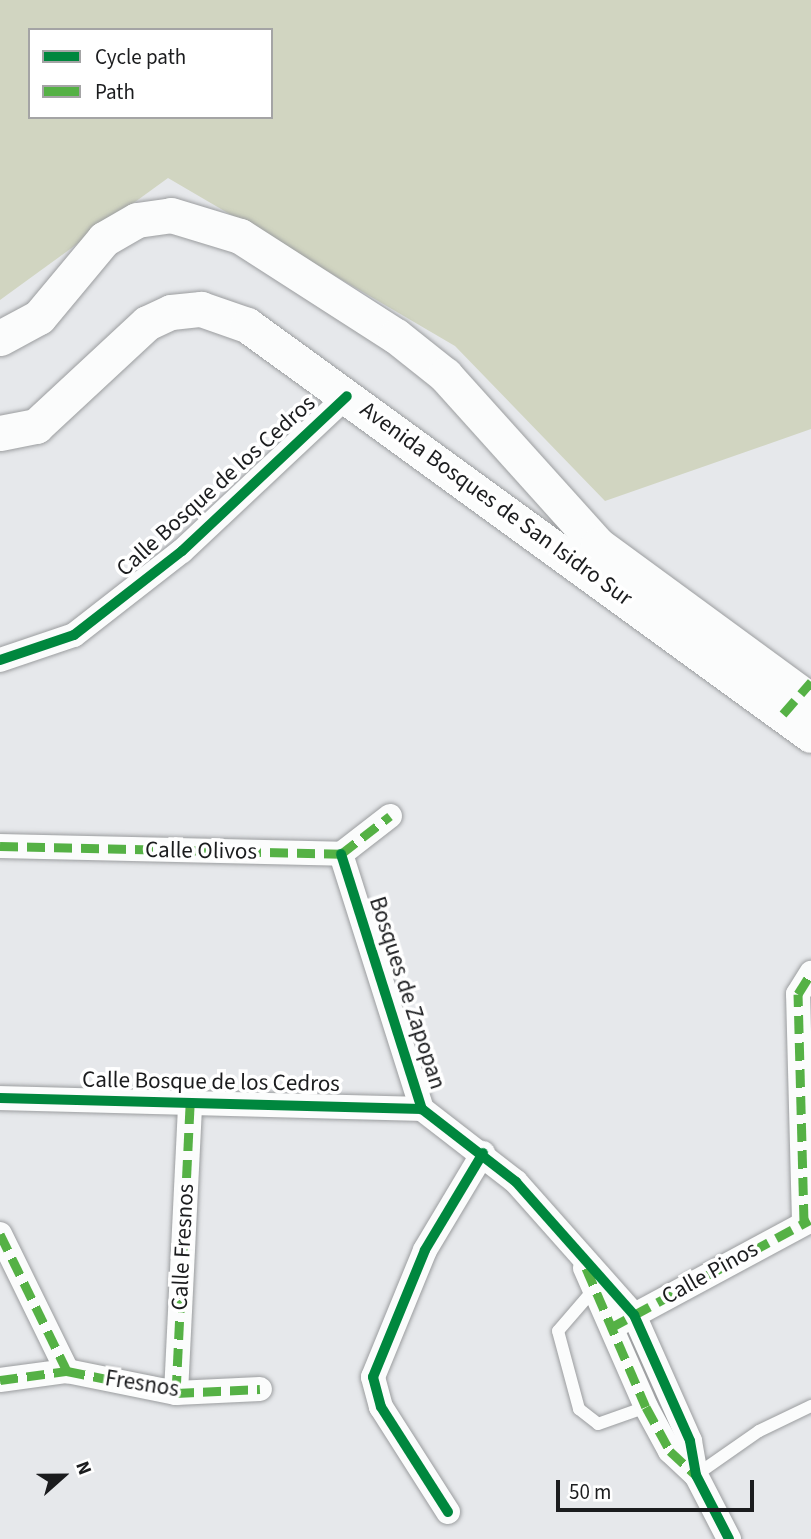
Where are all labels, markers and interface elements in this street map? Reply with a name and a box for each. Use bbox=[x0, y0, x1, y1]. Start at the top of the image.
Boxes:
legend bbox=[28, 28, 273, 119]
text: Cycle path bbox=[95, 42, 186, 72]
text: Path bbox=[95, 77, 135, 107]
street label: Calle Bosque de los Cedros bbox=[111, 390, 321, 582]
street label: Avenida Bosques de San Isidro Sur bbox=[355, 396, 637, 612]
street label: Calle Olivos bbox=[145, 836, 257, 866]
street label: Bosques de Zapopan bbox=[363, 893, 451, 1093]
street label: Calle Bosque de los Cedros bbox=[82, 1066, 340, 1098]
street label: Calle Fresnos bbox=[166, 1183, 200, 1311]
street label: Calle Pinos bbox=[657, 1235, 763, 1311]
street label: Fresnos bbox=[103, 1365, 181, 1403]
north arrow bbox=[28, 1441, 98, 1511]
text: N bbox=[68, 1458, 98, 1479]
scale bar bbox=[559, 1466, 757, 1510]
text: 50 m bbox=[569, 1477, 611, 1507]

